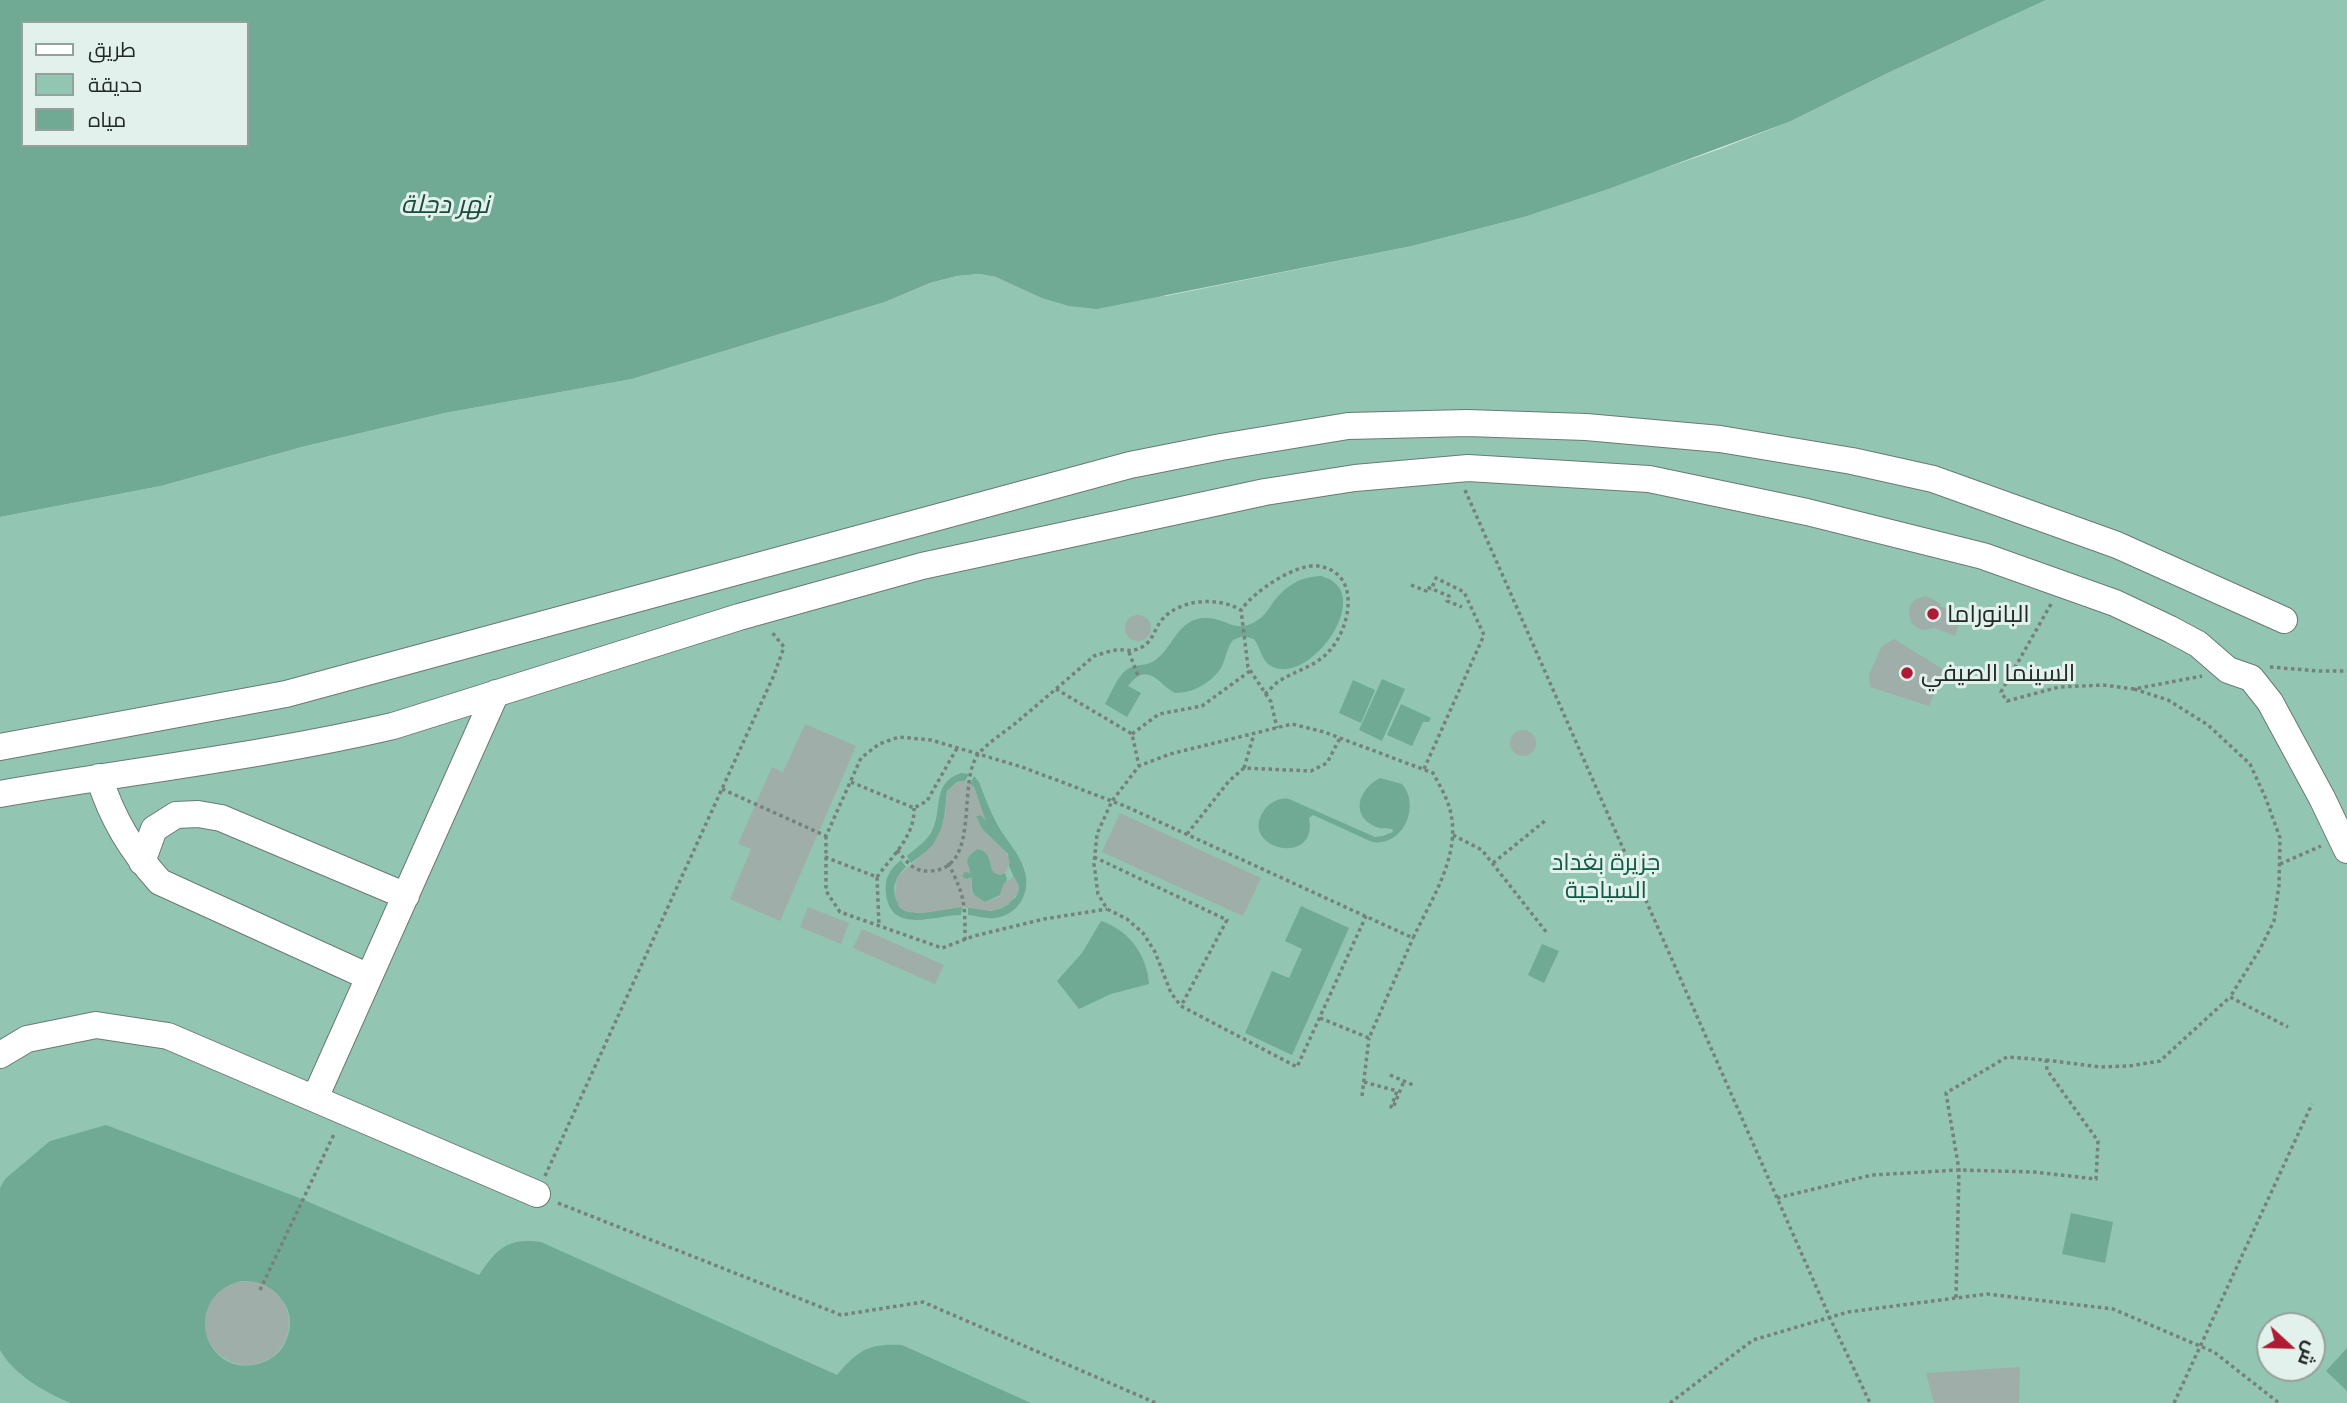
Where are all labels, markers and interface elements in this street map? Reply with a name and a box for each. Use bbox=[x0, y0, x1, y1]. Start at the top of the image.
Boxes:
legend bbox=[21, 21, 248, 147]
text: طريق bbox=[88, 36, 136, 62]
text: حديقة bbox=[88, 71, 142, 97]
text: مياه bbox=[88, 106, 126, 132]
water label: نهر دجلة bbox=[401, 189, 489, 221]
place label: البانوراما bbox=[1947, 600, 2030, 628]
marker: البانوراما bbox=[1925, 606, 1941, 622]
place label: السينما الصيفي bbox=[1921, 659, 2075, 687]
marker: السينما الصيفي bbox=[1899, 665, 1915, 681]
park label: جزيرة بغداد السياحية bbox=[1552, 848, 1660, 904]
north arrow bbox=[2256, 1312, 2326, 1382]
text: ش bbox=[2294, 1339, 2324, 1370]

